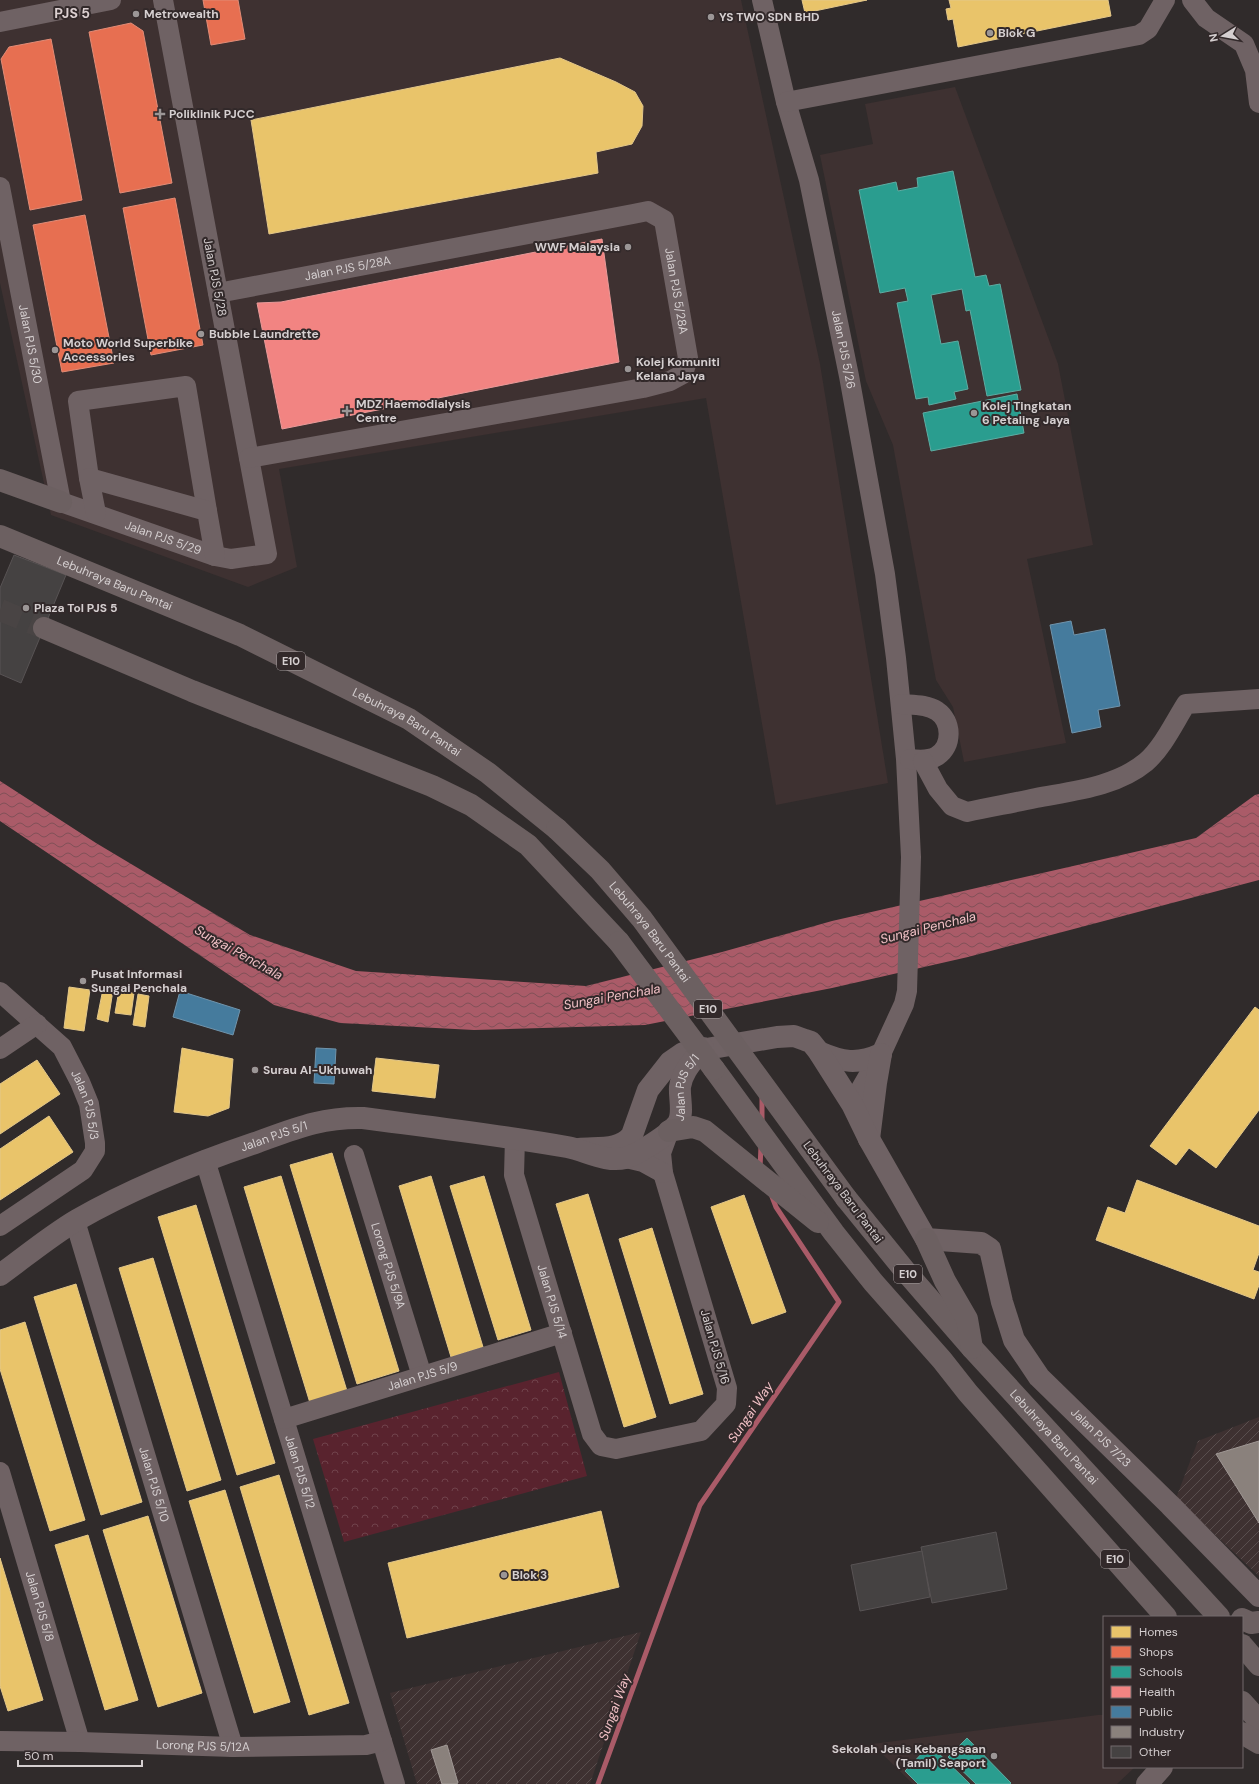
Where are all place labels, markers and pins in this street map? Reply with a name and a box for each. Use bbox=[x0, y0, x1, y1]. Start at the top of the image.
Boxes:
place label: Metrowealth bbox=[144, 6, 219, 22]
marker: Metrowealth bbox=[131, 9, 141, 19]
place label: YS TWO SDN BHD bbox=[719, 9, 819, 25]
marker: YS TWO SDN BHD bbox=[706, 12, 716, 22]
place label: Blok G bbox=[998, 25, 1035, 41]
marker: Blok G bbox=[985, 28, 995, 38]
place label: Poliklinik PJCC bbox=[169, 106, 255, 122]
marker: Poliklinik PJCC bbox=[154, 108, 166, 120]
place label: WWF Malaysia bbox=[535, 239, 620, 255]
marker: WWF Malaysia bbox=[623, 242, 633, 252]
place label: Bubble Laundrette bbox=[209, 326, 319, 342]
marker: Bubble Laundrette bbox=[196, 329, 206, 339]
place label: Moto World Superbike Accessories bbox=[63, 335, 193, 365]
marker: Moto World Superbike Accessories bbox=[50, 345, 60, 355]
place label: Kolej Komuniti Kelana Jaya bbox=[636, 354, 720, 384]
marker: Kolej Komuniti Kelana Jaya bbox=[623, 364, 633, 374]
place label: MDZ Haemodialysis Centre bbox=[356, 396, 471, 426]
place label: Kolej Tingkatan 6 Petaling Jaya bbox=[982, 398, 1072, 428]
marker: MDZ Haemodialysis Centre bbox=[341, 405, 353, 417]
marker: Kolej Tingkatan 6 Petaling Jaya bbox=[969, 408, 979, 418]
place label: Plaza Tol PJS 5 bbox=[34, 600, 117, 616]
marker: Plaza Tol PJS 5 bbox=[21, 603, 31, 613]
place label: Pusat Informasi Sungai Penchala bbox=[91, 966, 187, 996]
marker: Pusat Informasi Sungai Penchala bbox=[78, 976, 88, 986]
place label: Surau Al-Ukhuwah bbox=[263, 1062, 372, 1078]
marker: Surau Al-Ukhuwah bbox=[250, 1065, 260, 1075]
place label: Blok 3 bbox=[512, 1567, 547, 1583]
marker: Blok 3 bbox=[499, 1570, 509, 1580]
place label: Sekolah Jenis Kebangsaan (Tamil) Seaport bbox=[832, 1741, 986, 1771]
marker: Sekolah Jenis Kebangsaan (Tamil) Seaport bbox=[989, 1751, 999, 1761]

